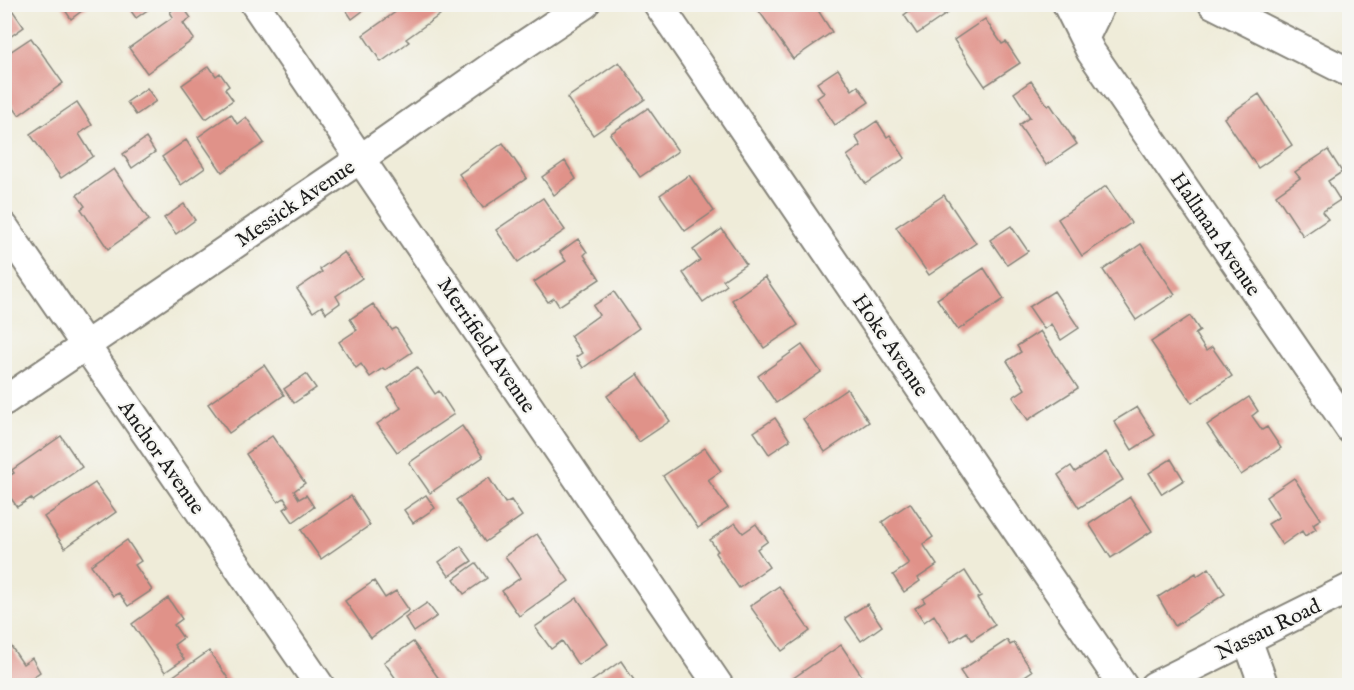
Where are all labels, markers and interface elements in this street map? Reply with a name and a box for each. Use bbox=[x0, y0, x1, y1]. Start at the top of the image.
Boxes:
street label: Messick Avenue bbox=[231, 154, 361, 254]
street label: Hallman Avenue bbox=[1163, 168, 1266, 302]
street label: Merrifield Avenue bbox=[430, 273, 541, 419]
street label: Hoke Avenue bbox=[845, 289, 934, 403]
street label: Anchor Avenue bbox=[111, 395, 210, 520]
street label: Nassau Road bbox=[1212, 593, 1326, 667]

